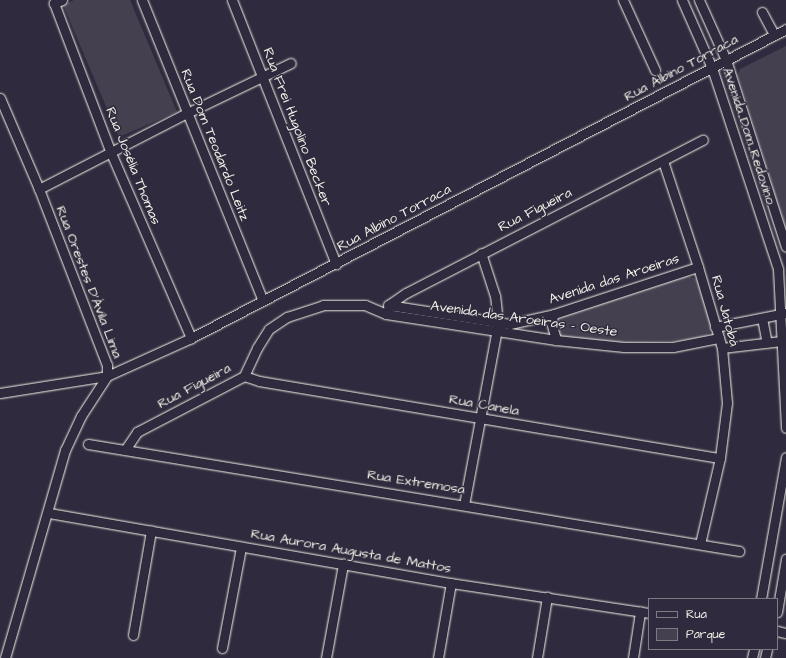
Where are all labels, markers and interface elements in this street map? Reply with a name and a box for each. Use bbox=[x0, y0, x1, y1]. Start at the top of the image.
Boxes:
street label: Rua Albino Torraca bbox=[621, 31, 741, 105]
street label: Rua Frei Hugolino Becker bbox=[259, 45, 335, 209]
street label: Avenida Dom Redovino bbox=[719, 65, 779, 207]
street label: Rua Dom Teodardo Leitz bbox=[177, 67, 253, 223]
street label: Rua Josélia Thomas bbox=[102, 105, 164, 227]
street label: Rua Albino Torraca bbox=[334, 181, 454, 255]
street label: Rua Figueira bbox=[495, 184, 575, 236]
street label: Rua Orestes D'Ávila Lima bbox=[52, 203, 126, 361]
street label: Avenida das Aroeiras bbox=[547, 250, 681, 308]
street label: Rua Jatobá bbox=[707, 274, 743, 348]
street label: Avenida das Aroeiras - Oeste bbox=[429, 298, 619, 340]
street label: Rua Figueira bbox=[155, 360, 233, 412]
street label: Rua Canela bbox=[448, 391, 520, 419]
street label: Rua Extremosa bbox=[366, 466, 466, 498]
street label: Rua Aurora Augusta de Mattos bbox=[250, 525, 452, 577]
legend bbox=[648, 598, 778, 650]
text: Rua bbox=[686, 606, 707, 623]
text: Parque bbox=[686, 626, 725, 643]

